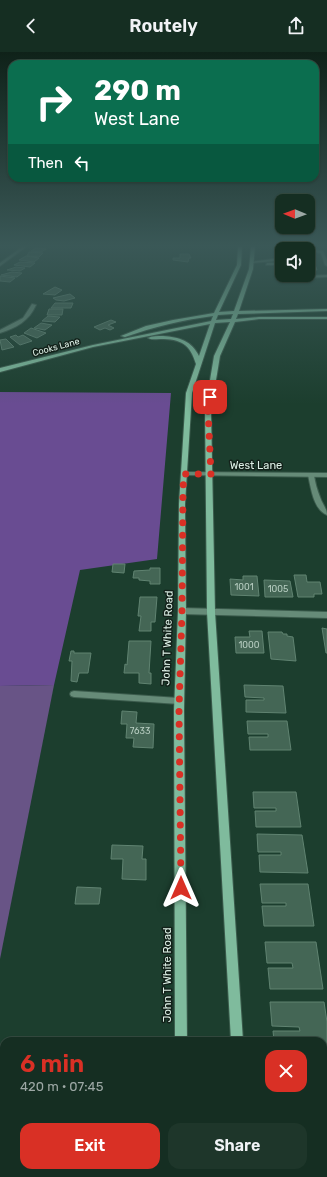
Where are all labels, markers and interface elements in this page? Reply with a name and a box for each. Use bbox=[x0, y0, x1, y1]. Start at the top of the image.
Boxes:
icon: back bbox=[20, 15, 42, 37]
text: Routely bbox=[129, 15, 198, 37]
icon: share bbox=[285, 15, 307, 37]
text: 290 m bbox=[94, 74, 181, 107]
icon: right bbox=[28, 76, 80, 128]
text: West Lane bbox=[94, 108, 180, 130]
icon: left bbox=[71, 152, 93, 174]
text: Then bbox=[28, 154, 63, 172]
north arrow bbox=[275, 194, 315, 234]
map controls bbox=[275, 194, 315, 282]
button: sound bbox=[275, 242, 315, 282]
street label: Cooks Lane bbox=[31, 336, 81, 358]
pin bbox=[193, 380, 227, 414]
icon: arrive bbox=[199, 386, 221, 408]
street label: West Lane bbox=[230, 459, 282, 472]
house number: 1001 bbox=[234, 582, 254, 592]
house number: 1005 bbox=[268, 584, 288, 594]
street label: John T White Road bbox=[159, 590, 176, 686]
house number: 1000 bbox=[239, 640, 260, 650]
house number: 7633 bbox=[130, 726, 150, 736]
position arrow bbox=[160, 867, 202, 909]
street label: John T White Road bbox=[161, 927, 174, 1023]
text: 6 min bbox=[20, 1050, 84, 1078]
button: close bbox=[265, 1050, 307, 1092]
text: 420 m · 07:45 bbox=[20, 1079, 103, 1094]
button: Exit bbox=[20, 1123, 160, 1169]
button: Share bbox=[168, 1123, 307, 1169]

